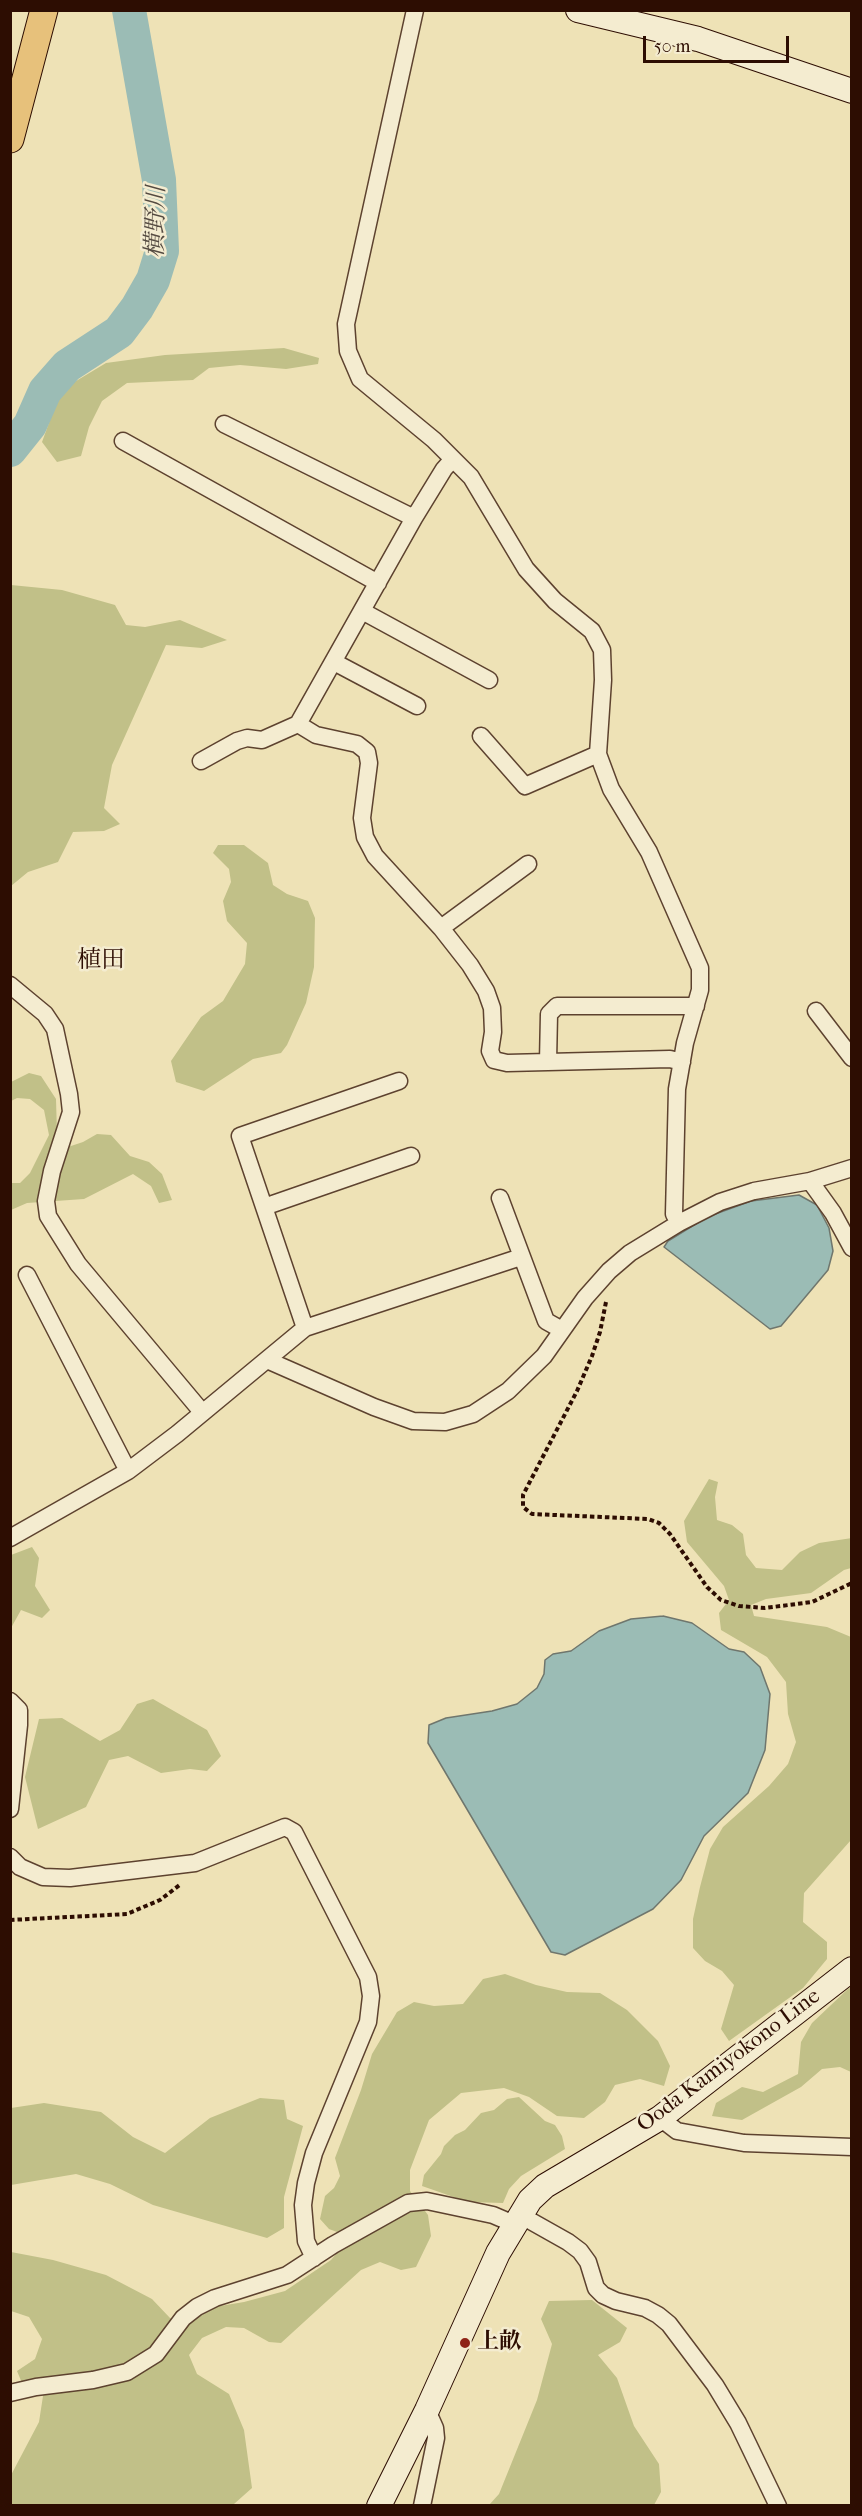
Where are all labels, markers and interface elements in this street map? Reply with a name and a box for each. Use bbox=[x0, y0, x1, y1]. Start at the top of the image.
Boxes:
scale bar bbox=[646, 24, 792, 62]
text: 50 m bbox=[654, 36, 690, 57]
water label: 横野川 bbox=[142, 186, 172, 258]
district label: 植田 bbox=[77, 947, 125, 975]
street label: Ooda Kamiyokono Line bbox=[632, 1984, 826, 2138]
place label: 上畝 bbox=[477, 2330, 521, 2356]
marker: 上畝 bbox=[458, 2336, 472, 2350]

